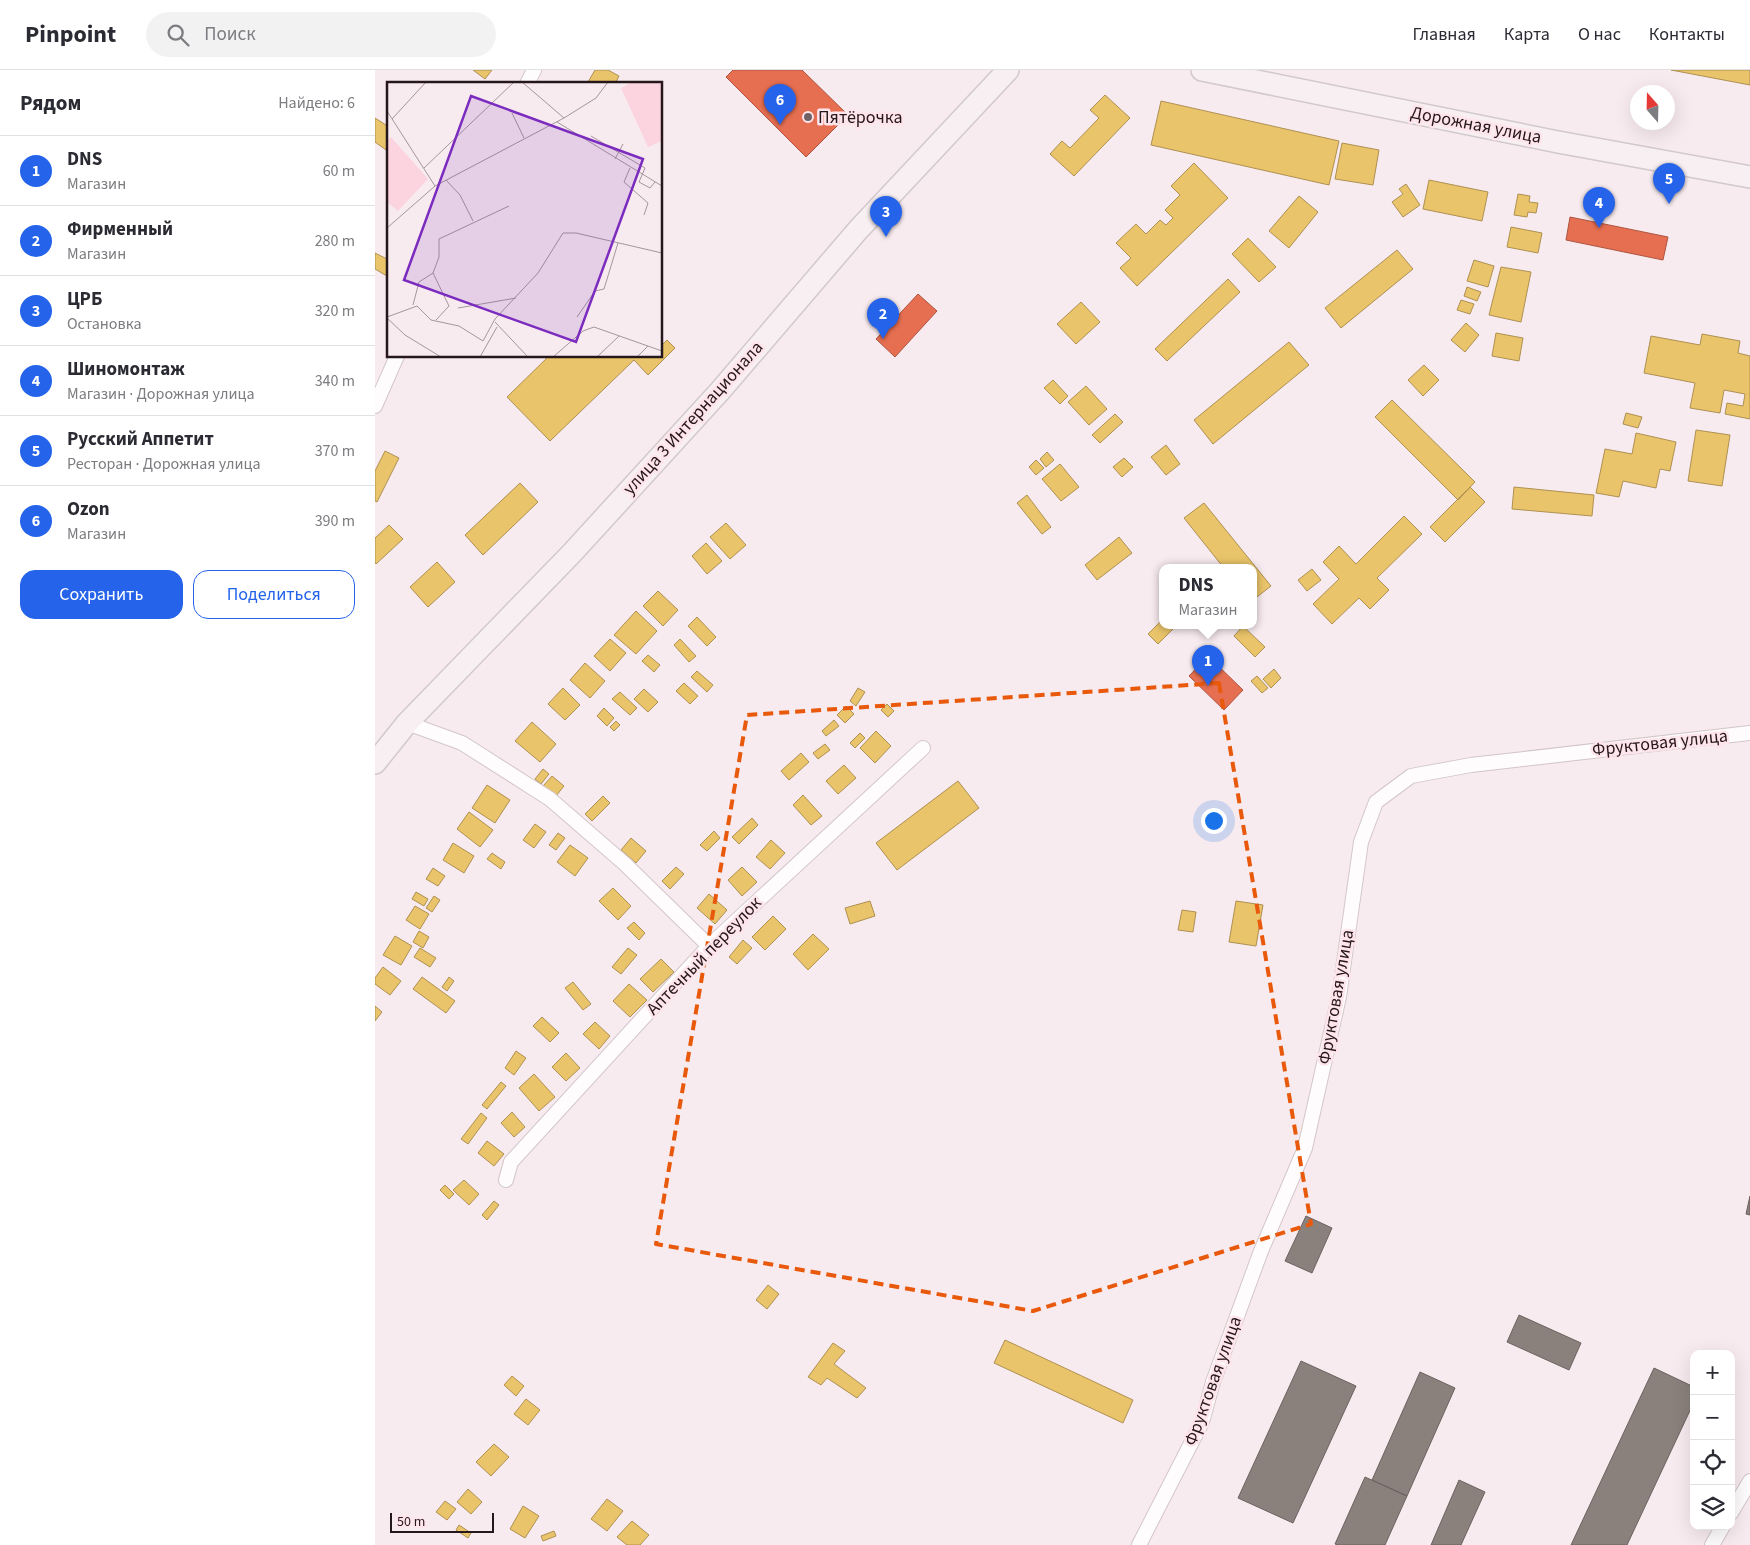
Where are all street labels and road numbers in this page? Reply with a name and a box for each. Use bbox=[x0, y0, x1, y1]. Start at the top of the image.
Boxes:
street label: Дорожная улица bbox=[1408, 100, 1544, 150]
street label: улица 3 Интернационала bbox=[617, 336, 769, 500]
street label: Фруктовая улица bbox=[1591, 723, 1729, 763]
street label: Аптечный переулок bbox=[641, 891, 767, 1021]
street label: Фруктовая улица bbox=[1312, 928, 1360, 1066]
street label: Фруктовая улица bbox=[1178, 1313, 1248, 1449]

